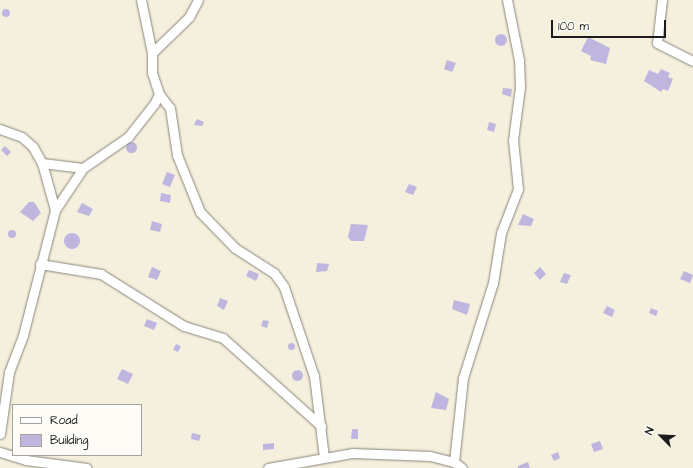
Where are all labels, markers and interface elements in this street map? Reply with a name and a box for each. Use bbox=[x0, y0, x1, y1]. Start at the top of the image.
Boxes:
scale bar bbox=[553, 12, 668, 38]
text: 100 m bbox=[558, 18, 589, 35]
legend bbox=[12, 404, 142, 456]
text: Road bbox=[50, 412, 78, 429]
north arrow bbox=[641, 416, 681, 456]
text: N bbox=[641, 425, 658, 437]
text: Building bbox=[50, 432, 88, 449]

